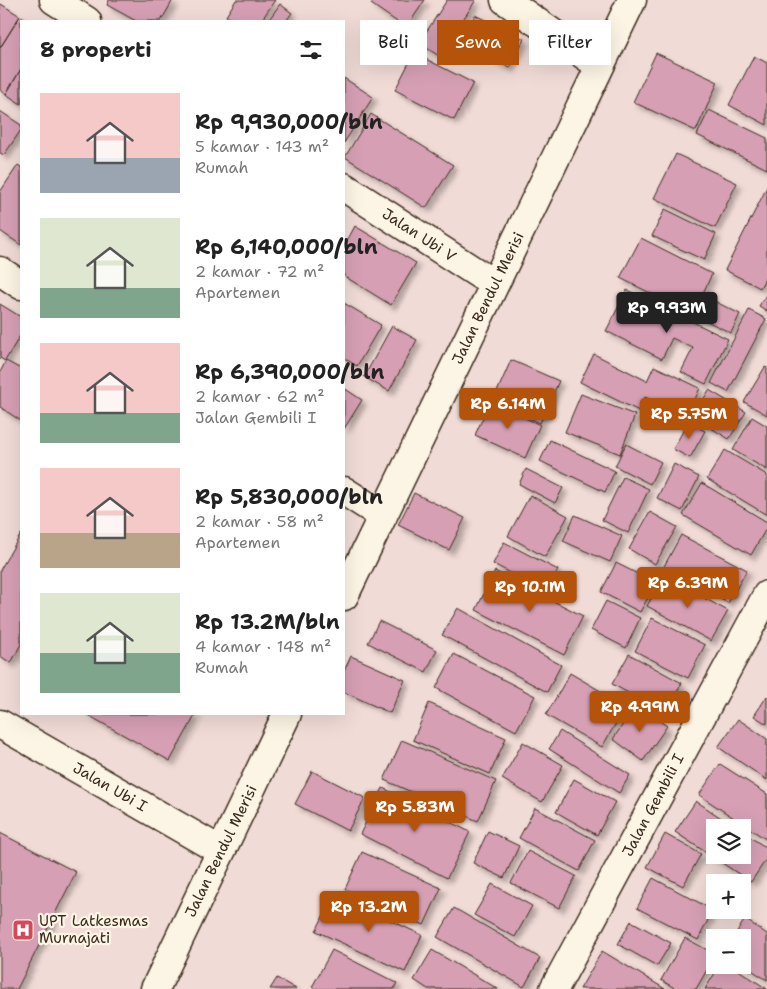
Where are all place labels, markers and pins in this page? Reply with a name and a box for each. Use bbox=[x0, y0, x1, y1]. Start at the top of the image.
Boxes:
pin: Rp 9.93M bbox=[615, 292, 719, 334]
pin: Rp 6.14M bbox=[456, 388, 560, 430]
pin: Rp 5.75M bbox=[637, 398, 741, 440]
pin: Rp 6.39M bbox=[636, 566, 740, 609]
pin: Rp 10.1M bbox=[478, 570, 582, 613]
pin: Rp 4.99M bbox=[588, 690, 692, 733]
pin: Rp 5.83M bbox=[363, 790, 467, 833]
pin: Rp 13.2M bbox=[317, 890, 421, 933]
place label: UPT Latkesmas Murnajati bbox=[39, 911, 148, 948]
hospital icon: UPT Latkesmas Murnajati bbox=[11, 918, 35, 942]

